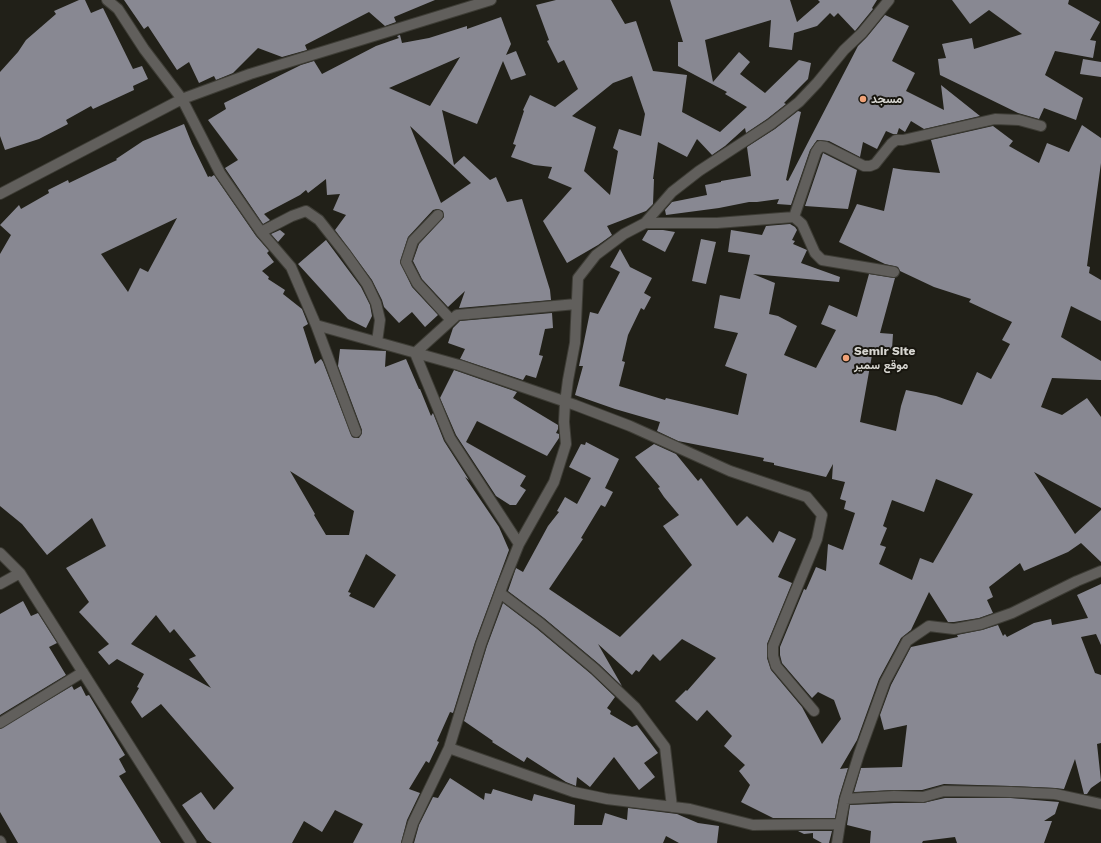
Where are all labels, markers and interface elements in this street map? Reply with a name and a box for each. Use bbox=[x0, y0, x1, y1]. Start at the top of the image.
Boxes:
place label: مسجد bbox=[871, 92, 902, 106]
marker: مسجد bbox=[858, 94, 868, 104]
place label: Semir Site موقع سمير bbox=[854, 344, 915, 372]
marker: Semir Site موقع سمير bbox=[841, 353, 851, 363]

